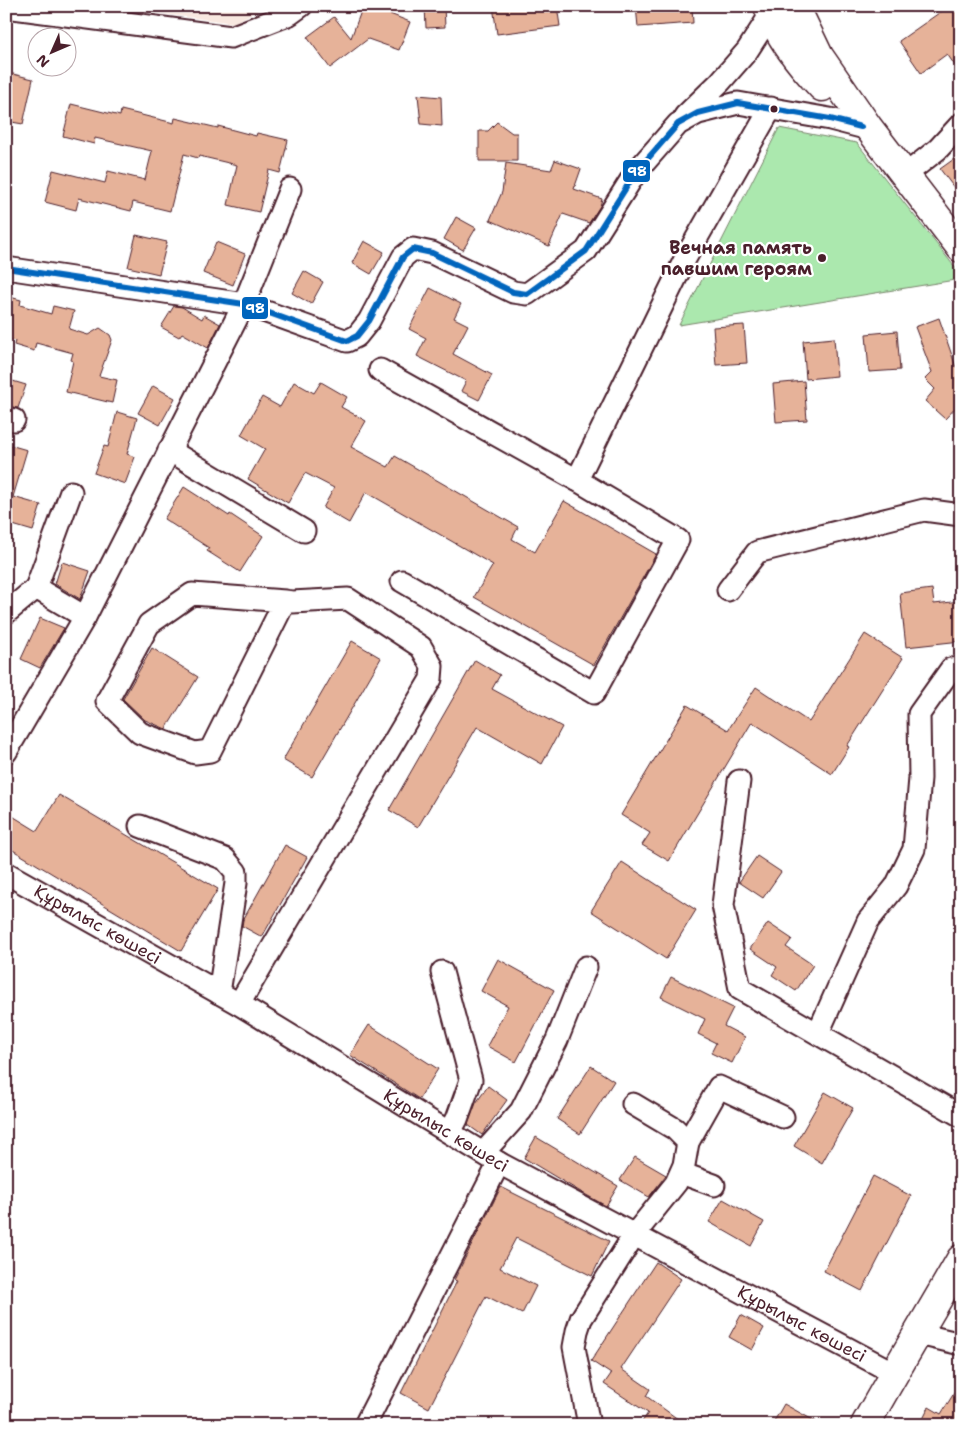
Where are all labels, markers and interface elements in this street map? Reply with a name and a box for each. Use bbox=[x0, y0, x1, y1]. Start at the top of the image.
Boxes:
north arrow bbox=[28, 28, 78, 78]
text: N bbox=[33, 51, 53, 71]
unlabelled marker bbox=[769, 104, 779, 114]
line badge: 98 bbox=[622, 159, 651, 183]
text: 98 bbox=[627, 162, 647, 180]
place label: Вечная память павшим героям bbox=[660, 236, 812, 281]
marker: Вечная память павшим героям bbox=[816, 252, 828, 264]
line badge: 98 bbox=[241, 296, 269, 320]
text: 98 bbox=[245, 299, 265, 317]
street label: Құрылыс көшесі bbox=[29, 879, 166, 970]
street label: Құрылыс көшесі bbox=[379, 1083, 513, 1178]
street label: Құрылыс көшесі bbox=[733, 1280, 870, 1368]

